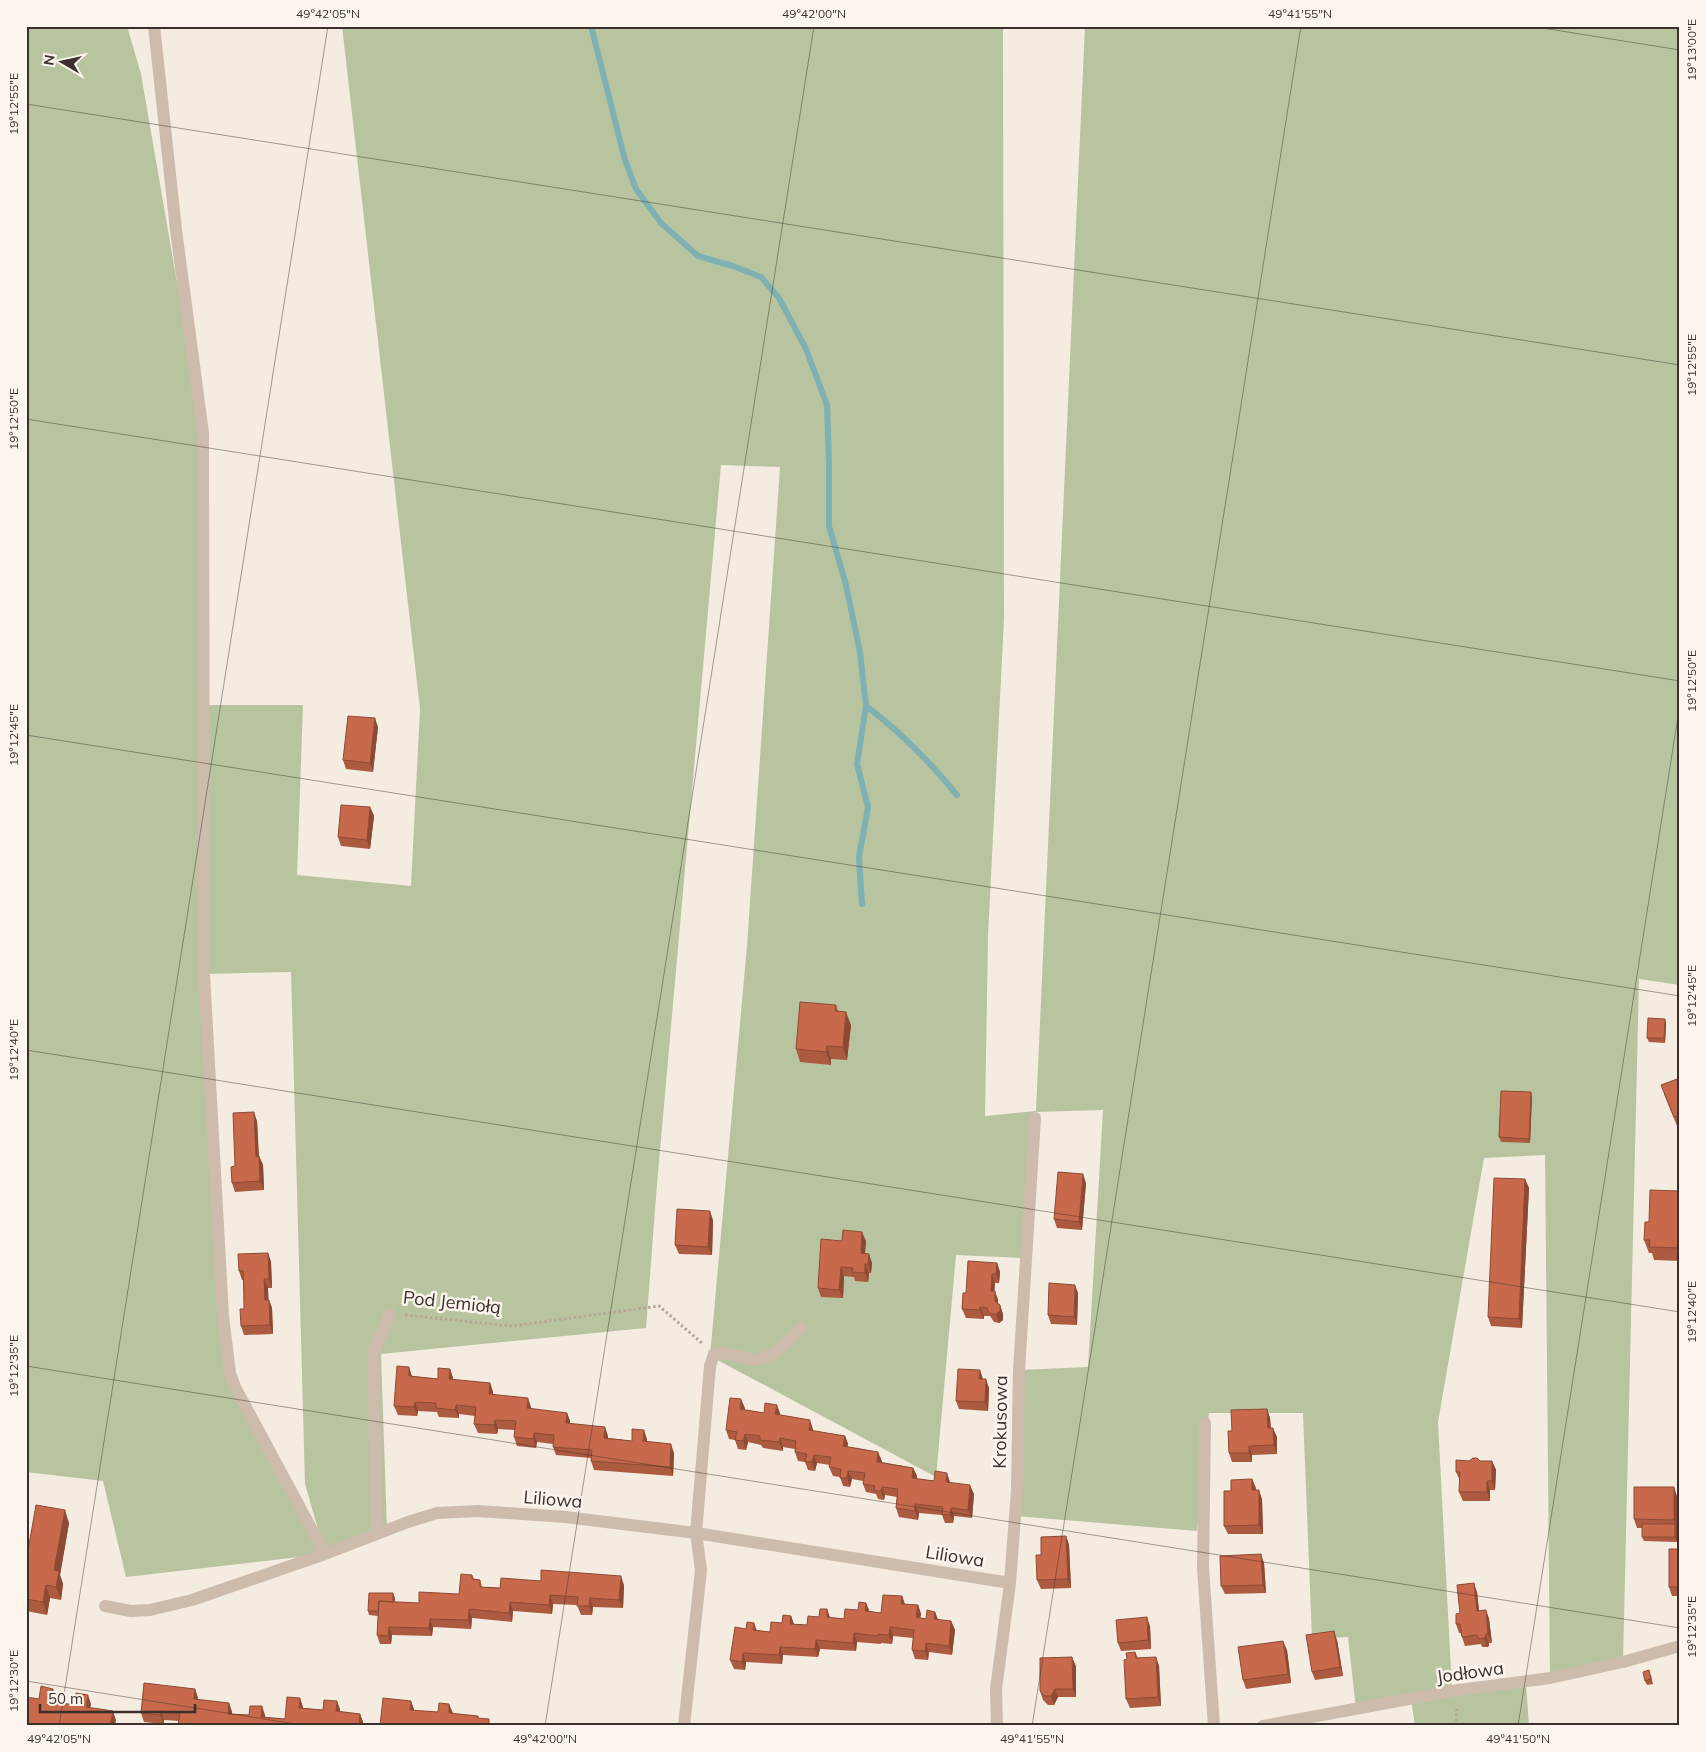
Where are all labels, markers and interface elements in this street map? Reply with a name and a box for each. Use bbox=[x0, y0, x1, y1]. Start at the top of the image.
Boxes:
text: 49°42'05"N bbox=[296, 6, 360, 21]
text: 49°42'00"N bbox=[782, 6, 846, 21]
text: 49°41'55"N bbox=[1268, 6, 1332, 21]
text: 19°13'00"E bbox=[1684, 19, 1699, 81]
north arrow bbox=[38, 38, 88, 88]
text: N bbox=[39, 53, 59, 67]
text: 19°12'55"E bbox=[6, 73, 21, 135]
text: 19°12'55"E bbox=[1684, 334, 1699, 396]
text: 19°12'50"E bbox=[6, 388, 21, 450]
text: 19°12'50"E bbox=[1684, 650, 1699, 712]
text: 19°12'45"E bbox=[6, 704, 21, 766]
text: 19°12'45"E bbox=[1684, 965, 1699, 1027]
text: 19°12'40"E bbox=[6, 1019, 21, 1081]
text: 19°12'40"E bbox=[1684, 1281, 1699, 1343]
street label: Pod Jemiołą bbox=[402, 1285, 502, 1319]
text: 19°12'35"E bbox=[6, 1335, 21, 1397]
street label: Krokusowa bbox=[988, 1375, 1012, 1469]
street label: Liliowa bbox=[523, 1485, 583, 1513]
street label: Liliowa bbox=[924, 1540, 986, 1572]
text: 19°12'35"E bbox=[1684, 1596, 1699, 1658]
text: 19°12'30"E bbox=[6, 1650, 21, 1712]
street label: Jodłowa bbox=[1435, 1656, 1505, 1688]
scale bar bbox=[40, 1682, 195, 1714]
text: 50 m bbox=[48, 1689, 83, 1708]
text: 49°42'05"N bbox=[27, 1731, 91, 1746]
text: 49°42'00"N bbox=[513, 1731, 577, 1746]
text: 49°41'55"N bbox=[1000, 1731, 1064, 1746]
text: 49°41'50"N bbox=[1486, 1731, 1550, 1746]

